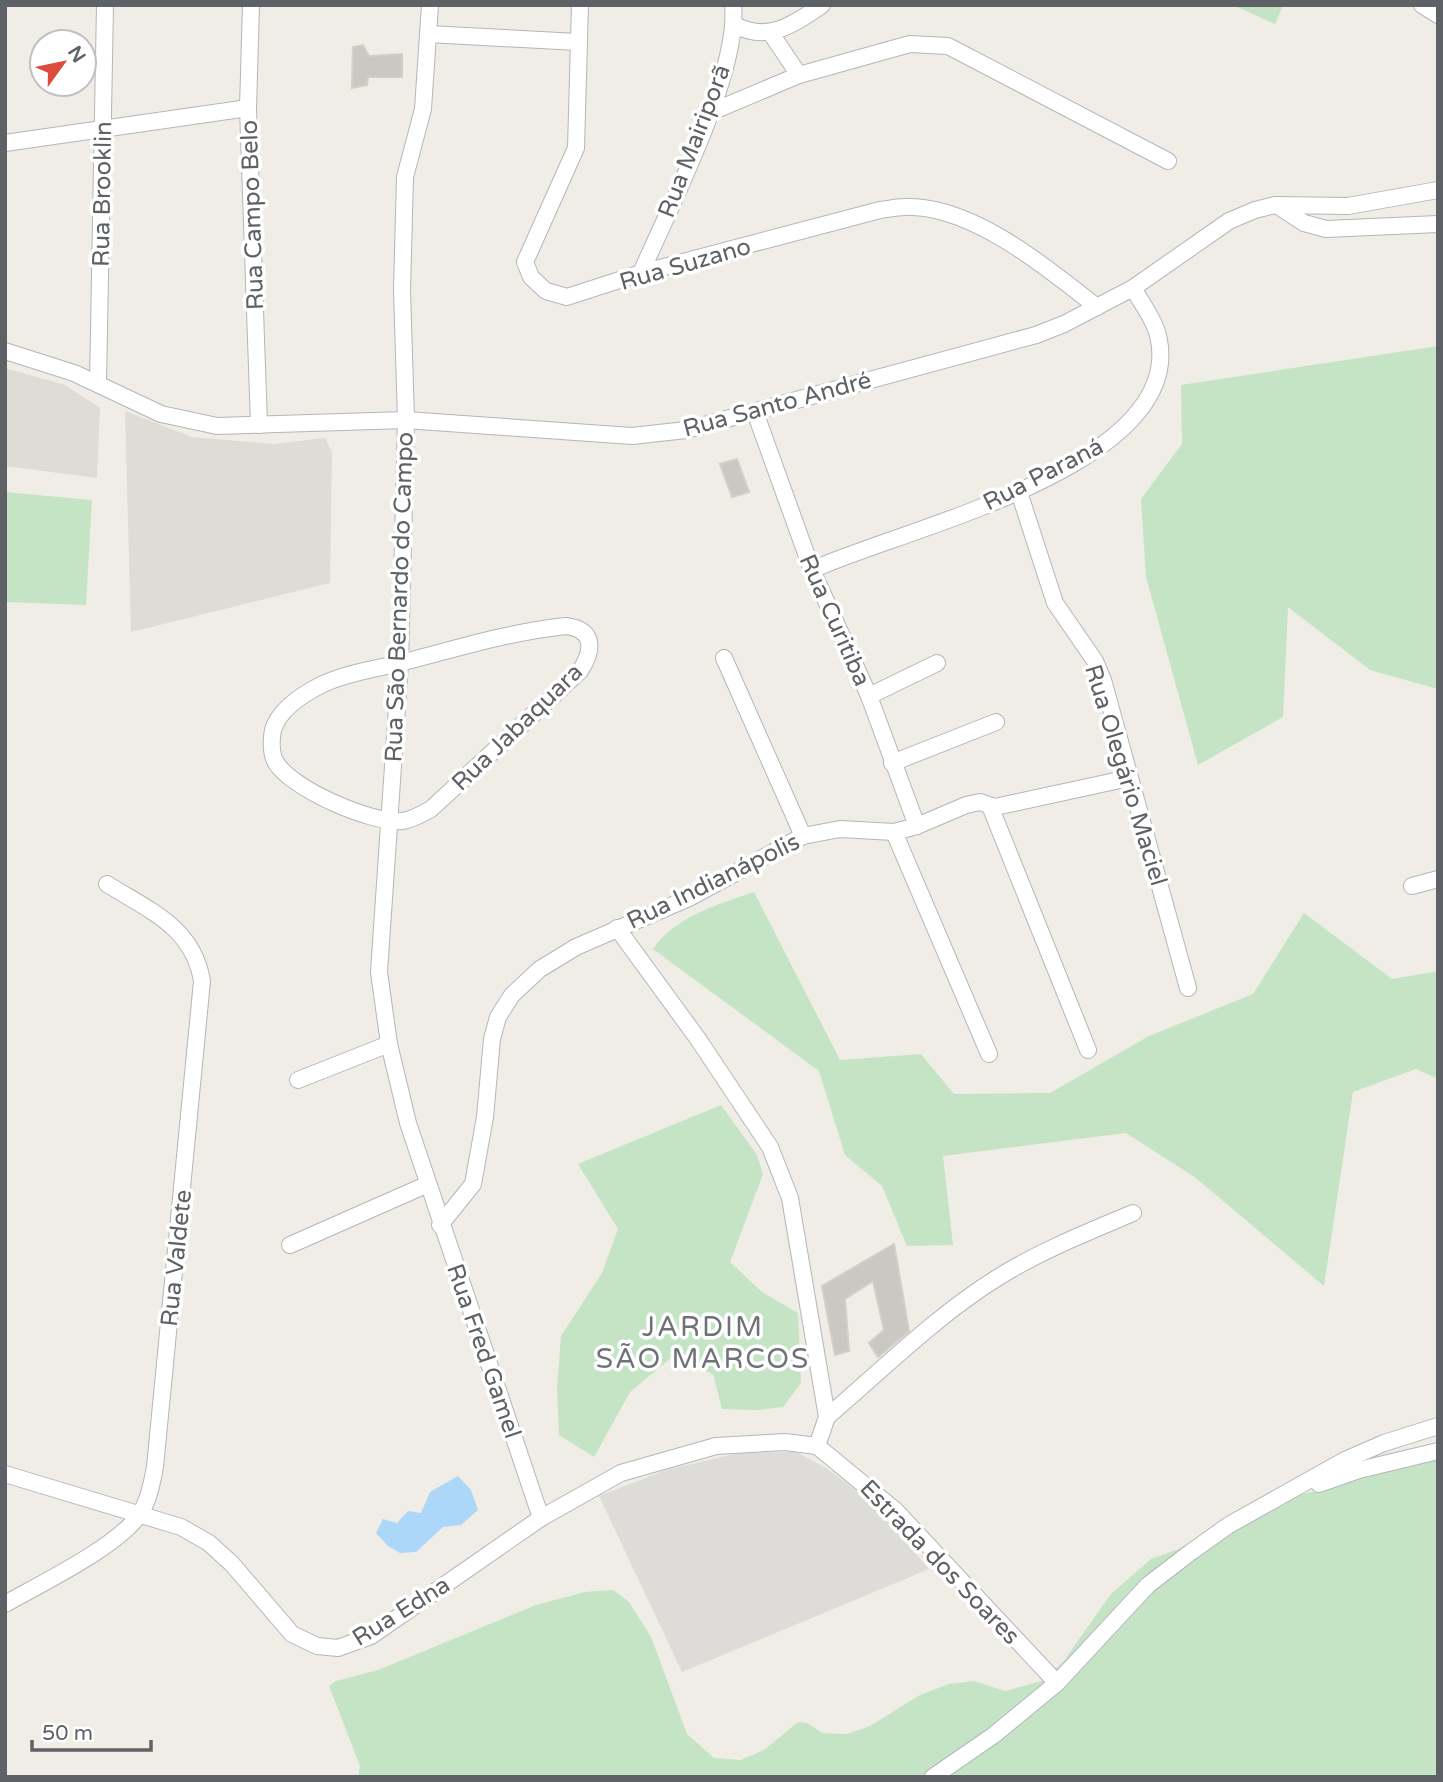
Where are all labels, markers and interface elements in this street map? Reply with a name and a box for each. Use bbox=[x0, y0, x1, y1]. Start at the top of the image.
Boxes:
north arrow bbox=[28, 28, 98, 98]
text: N bbox=[63, 42, 90, 67]
street label: Rua Mairiporã bbox=[652, 61, 737, 222]
street label: Rua Campo Belo bbox=[235, 119, 270, 311]
street label: Rua Brooklin bbox=[87, 121, 118, 267]
street label: Rua Suzano bbox=[616, 232, 754, 297]
street label: Rua Santo André bbox=[680, 365, 874, 444]
street label: Rua São Bernardo do Campo bbox=[379, 431, 420, 763]
street label: Rua Paraná bbox=[978, 432, 1108, 517]
street label: Rua Curitiba bbox=[793, 550, 877, 691]
street label: Rua Jabaquara bbox=[446, 658, 589, 797]
street label: Rua Olegário Maciel bbox=[1078, 661, 1173, 889]
street label: Rua Indianápolis bbox=[622, 827, 804, 936]
street label: Rua Valdete bbox=[155, 1188, 198, 1328]
street label: Rua Fred Gamel bbox=[440, 1260, 527, 1442]
district label: JARDIM SÃO MARCOS bbox=[596, 1310, 810, 1376]
street label: Estrada dos Soares bbox=[854, 1474, 1026, 1651]
street label: Rua Edna bbox=[347, 1570, 455, 1653]
scale bar bbox=[32, 1708, 150, 1752]
text: 50 m bbox=[42, 1721, 93, 1746]

